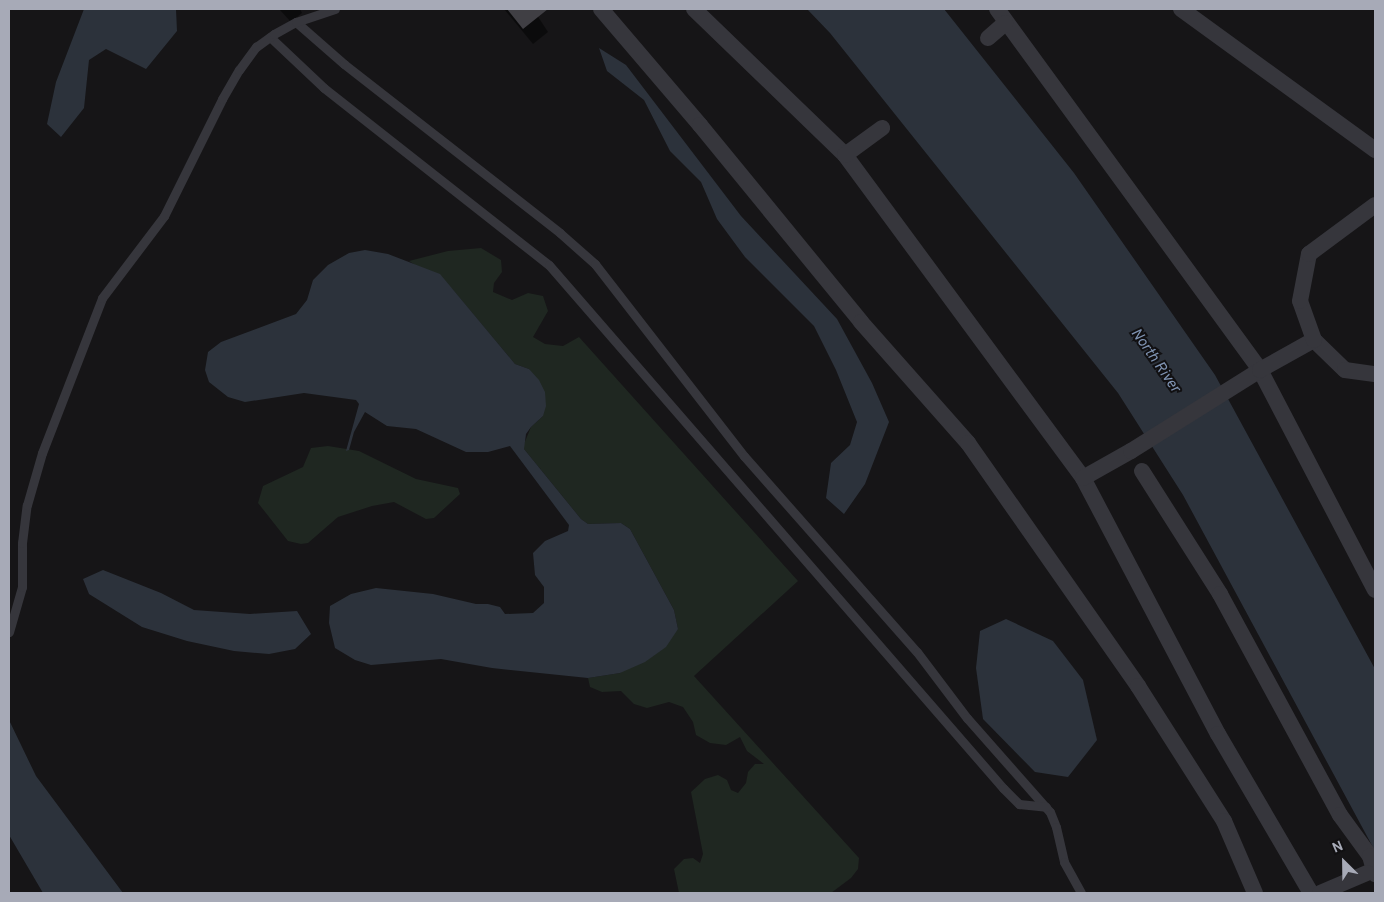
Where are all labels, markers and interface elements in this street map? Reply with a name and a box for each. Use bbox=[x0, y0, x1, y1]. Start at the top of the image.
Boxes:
water label: North River bbox=[1126, 325, 1184, 397]
north arrow bbox=[1319, 837, 1369, 887]
text: N bbox=[1330, 838, 1346, 858]

